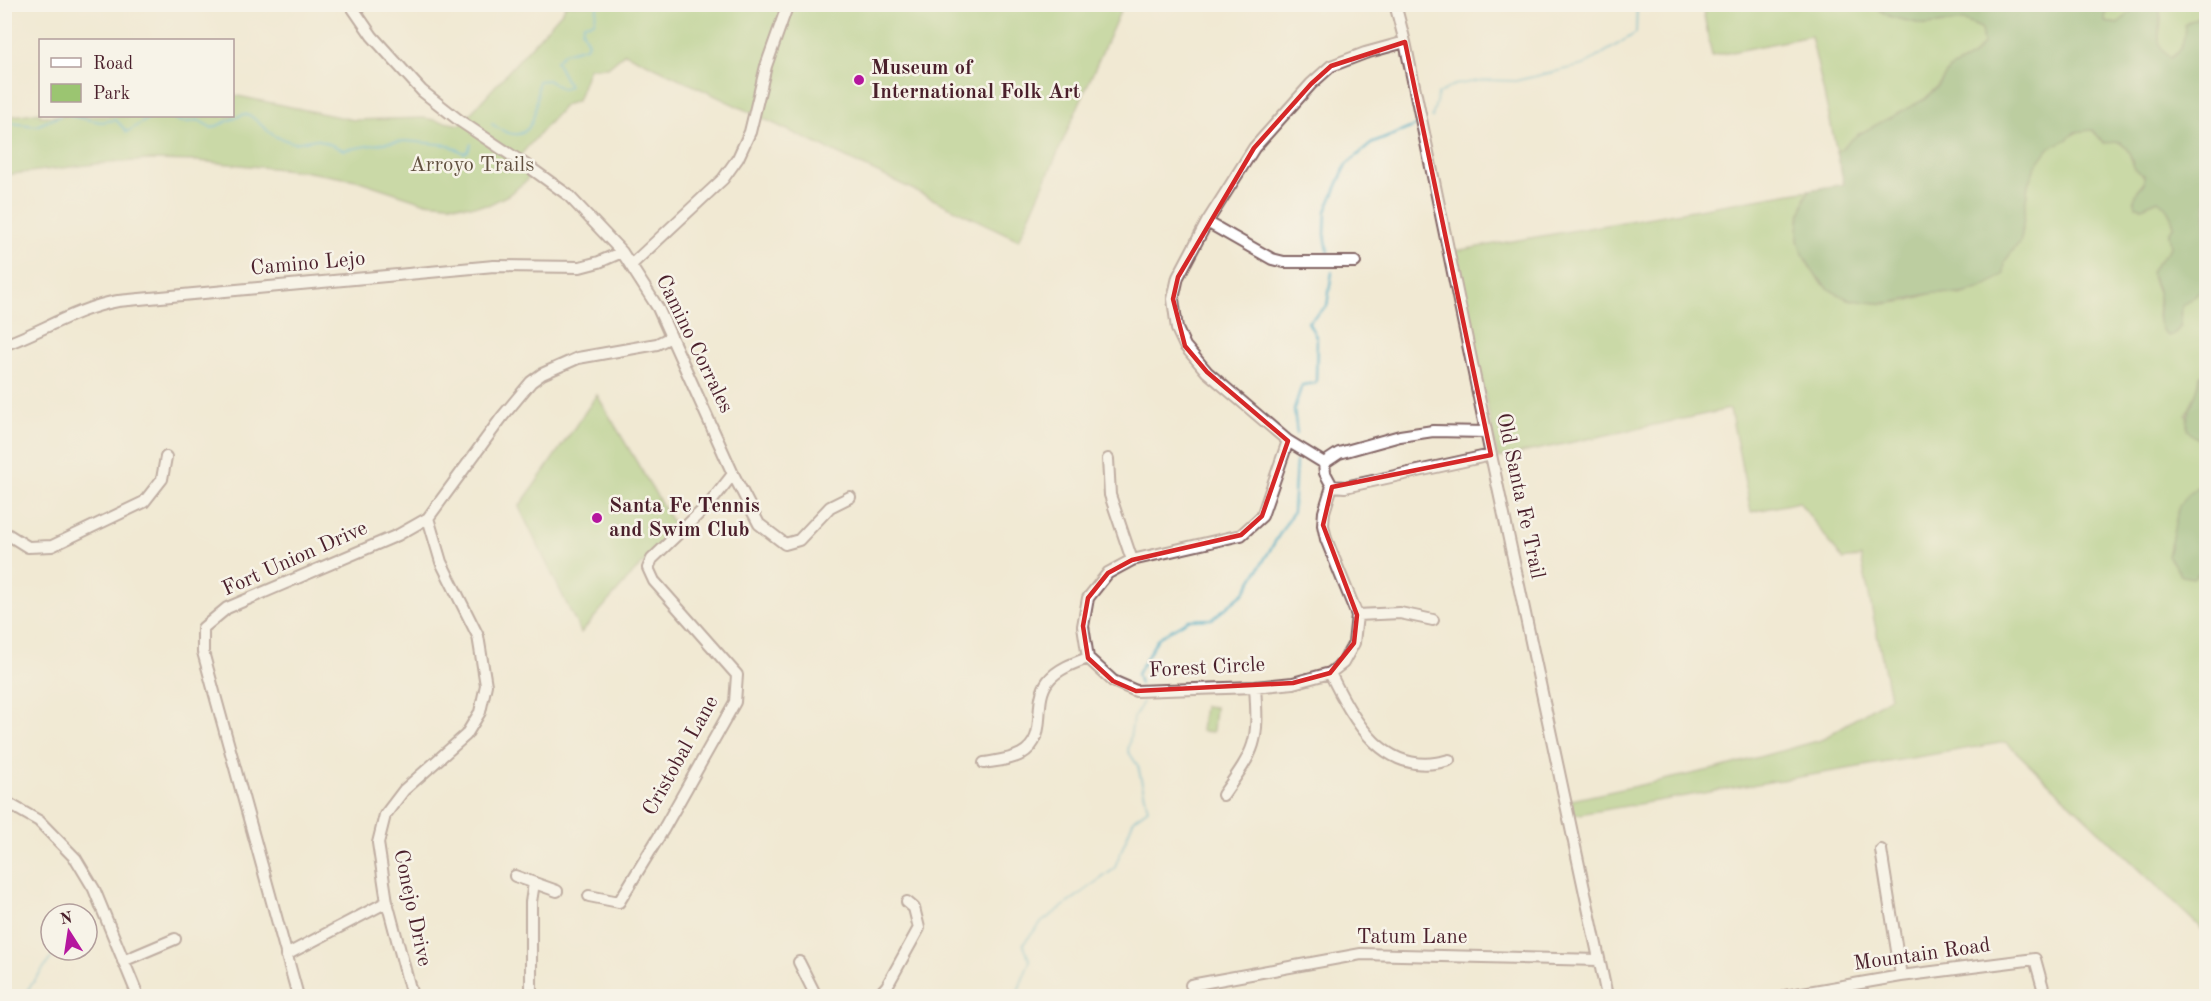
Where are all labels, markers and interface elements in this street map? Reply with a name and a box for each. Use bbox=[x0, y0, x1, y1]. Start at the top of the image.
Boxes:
legend bbox=[39, 39, 234, 117]
text: Road bbox=[93, 55, 133, 73]
place label: Museum of International Folk Art bbox=[871, 58, 1081, 103]
marker: Museum of International Folk Art bbox=[852, 73, 866, 87]
text: Park bbox=[93, 85, 130, 103]
park label: Arroyo Trails bbox=[410, 155, 534, 176]
street label: Camino Lejo bbox=[250, 249, 366, 279]
street label: Camino Corrales bbox=[651, 272, 737, 416]
street label: Old Santa Fe Trail bbox=[1492, 411, 1548, 581]
place label: Santa Fe Tennis and Swim Club bbox=[609, 496, 760, 541]
marker: Santa Fe Tennis and Swim Club bbox=[590, 511, 604, 525]
street label: Fort Union Drive bbox=[219, 518, 371, 600]
street label: Forest Circle bbox=[1148, 654, 1266, 682]
street label: Cristobal Lane bbox=[639, 693, 723, 819]
street label: Conejo Drive bbox=[389, 848, 435, 968]
north arrow bbox=[39, 902, 99, 962]
text: N bbox=[59, 910, 75, 928]
street label: Tatum Lane bbox=[1357, 927, 1467, 948]
street label: Mountain Road bbox=[1852, 935, 1992, 975]

